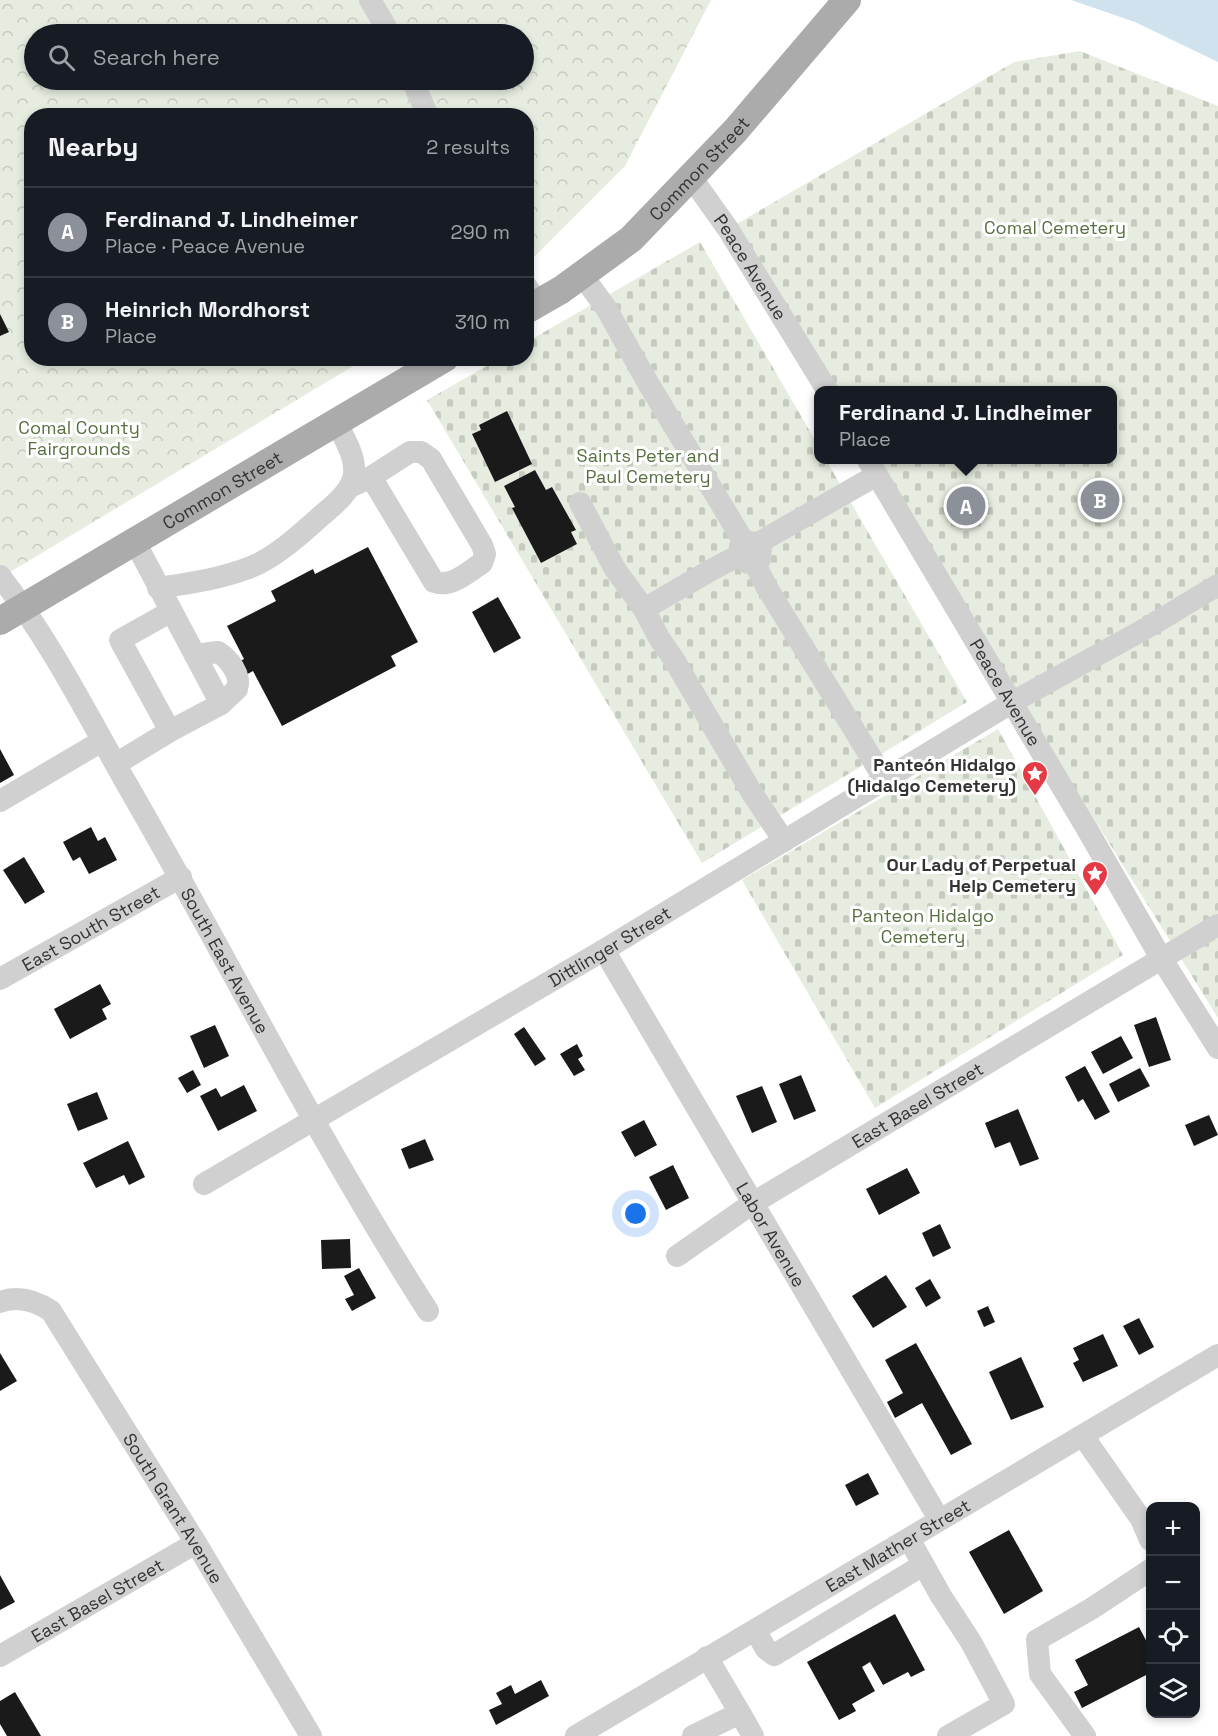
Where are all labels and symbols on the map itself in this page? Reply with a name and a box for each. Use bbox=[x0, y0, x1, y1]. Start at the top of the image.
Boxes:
street label: Common Street bbox=[644, 111, 754, 225]
street label: Peace Avenue bbox=[709, 209, 793, 324]
park label: Comal Cemetery bbox=[984, 216, 1126, 239]
park label: Comal County Fairgrounds bbox=[18, 416, 140, 460]
park label: Saints Peter and Paul Cemetery bbox=[577, 444, 719, 488]
street label: Common Street bbox=[158, 445, 286, 534]
pin: B bbox=[1080, 478, 1120, 522]
pin: A bbox=[946, 484, 986, 528]
street label: Peace Avenue bbox=[965, 634, 1046, 750]
place label: Panteón Hidalgo (Hidalgo Cemetery) bbox=[848, 753, 1016, 797]
place icon: Panteón Hidalgo (Hidalgo Cemetery) bbox=[1020, 759, 1050, 797]
place label: Our Lady of Perpetual Help Cemetery bbox=[887, 853, 1076, 897]
place icon: Our Lady of Perpetual Help Cemetery bbox=[1080, 859, 1110, 897]
street label: East South Street bbox=[18, 880, 164, 976]
street label: South East Avenue bbox=[176, 883, 275, 1038]
street label: Dittlinger Street bbox=[544, 901, 675, 992]
park label: Panteon Hidalgo Cemetery bbox=[852, 904, 994, 948]
street label: East Basel Street bbox=[847, 1057, 987, 1153]
street label: Labor Avenue bbox=[732, 1178, 811, 1291]
your location bbox=[621, 1199, 650, 1228]
street label: South Grant Avenue bbox=[118, 1428, 229, 1588]
street label: East Mather Street bbox=[821, 1493, 974, 1597]
street label: East Basel Street bbox=[27, 1553, 167, 1647]

